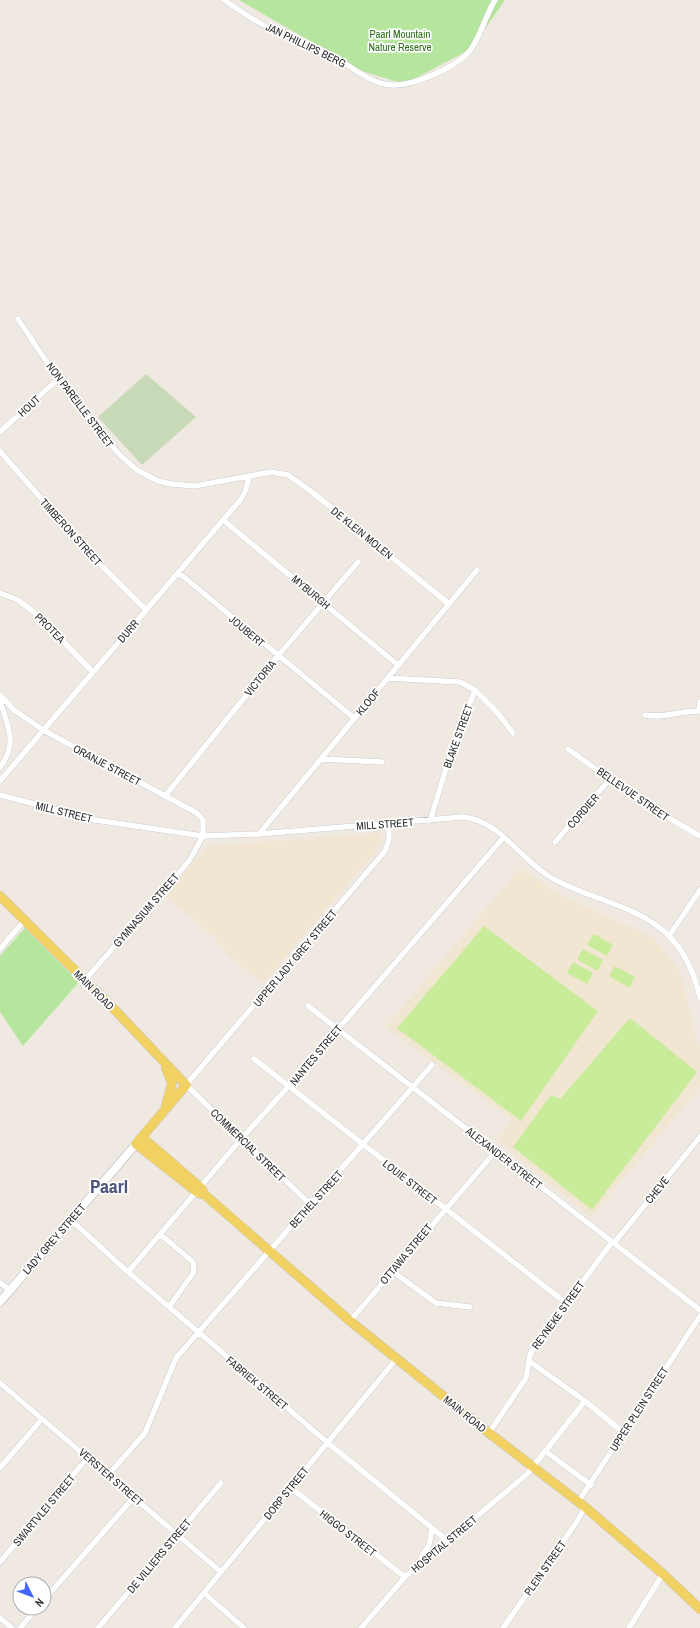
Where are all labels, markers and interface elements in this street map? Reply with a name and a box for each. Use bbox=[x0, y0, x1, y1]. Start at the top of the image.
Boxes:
street label: JAN PHILLIPS BERG bbox=[264, 20, 348, 70]
park label: Paarl Mountain Nature Reserve bbox=[368, 27, 432, 54]
street label: NON PAREILLE STREET bbox=[43, 360, 117, 451]
street label: HOUT bbox=[15, 392, 44, 420]
street label: TIMBERON STREET bbox=[37, 495, 105, 569]
street label: DE KLEIN MOLEN bbox=[328, 504, 396, 562]
street label: MYBURGH bbox=[289, 572, 333, 612]
street label: PROTEA bbox=[32, 610, 69, 647]
street label: JOUBERT bbox=[226, 612, 268, 650]
street label: DURR bbox=[114, 616, 142, 645]
street label: VICTORIA bbox=[241, 656, 279, 699]
street label: KLOOF bbox=[353, 685, 384, 718]
street label: BLAKE STREET bbox=[440, 702, 476, 770]
street label: ORANJE STREET bbox=[71, 741, 144, 789]
street label: BELLEVUE STREET bbox=[594, 764, 672, 824]
street label: CORDIER bbox=[564, 790, 602, 831]
street label: MILL STREET bbox=[34, 798, 94, 826]
street label: MILL STREET bbox=[356, 815, 415, 833]
street label: GYMNASIUM STREET bbox=[110, 870, 182, 950]
street label: UPPER LADY GREY STREET bbox=[250, 906, 340, 1010]
street label: MAIN ROAD bbox=[71, 967, 117, 1013]
street label: NANTES STREET bbox=[287, 1022, 346, 1088]
street label: COMMERCIAL STREET bbox=[208, 1106, 289, 1185]
street label: ALEXANDER STREET bbox=[462, 1123, 545, 1192]
street label: LOUIE STREET bbox=[380, 1156, 440, 1208]
street label: BETHEL STREET bbox=[286, 1167, 346, 1231]
district label: Paarl bbox=[90, 1173, 128, 1199]
street label: CHEVE bbox=[642, 1174, 672, 1206]
street label: LADY GREY STREET bbox=[19, 1200, 89, 1277]
street label: OTTAWA STREET bbox=[377, 1220, 436, 1287]
street label: REYNEKE STREET bbox=[528, 1278, 588, 1352]
street label: FABRIEK STREET bbox=[223, 1353, 291, 1413]
street label: UPPER PLEIN STREET bbox=[607, 1364, 672, 1454]
street label: MAIN ROAD bbox=[441, 1392, 489, 1436]
street label: VERSTER STREET bbox=[76, 1445, 146, 1509]
street label: DORP STREET bbox=[260, 1463, 312, 1522]
street label: SWARTVLEI STREET bbox=[10, 1471, 79, 1549]
street label: HIGGO STREET bbox=[317, 1506, 380, 1560]
street label: HOSPITAL STREET bbox=[408, 1512, 480, 1576]
street label: DE VILLIERS STREET bbox=[124, 1516, 194, 1596]
street label: PLEIN STREET bbox=[521, 1537, 569, 1598]
north arrow bbox=[12, 1576, 52, 1616]
text: N bbox=[32, 1596, 47, 1610]

